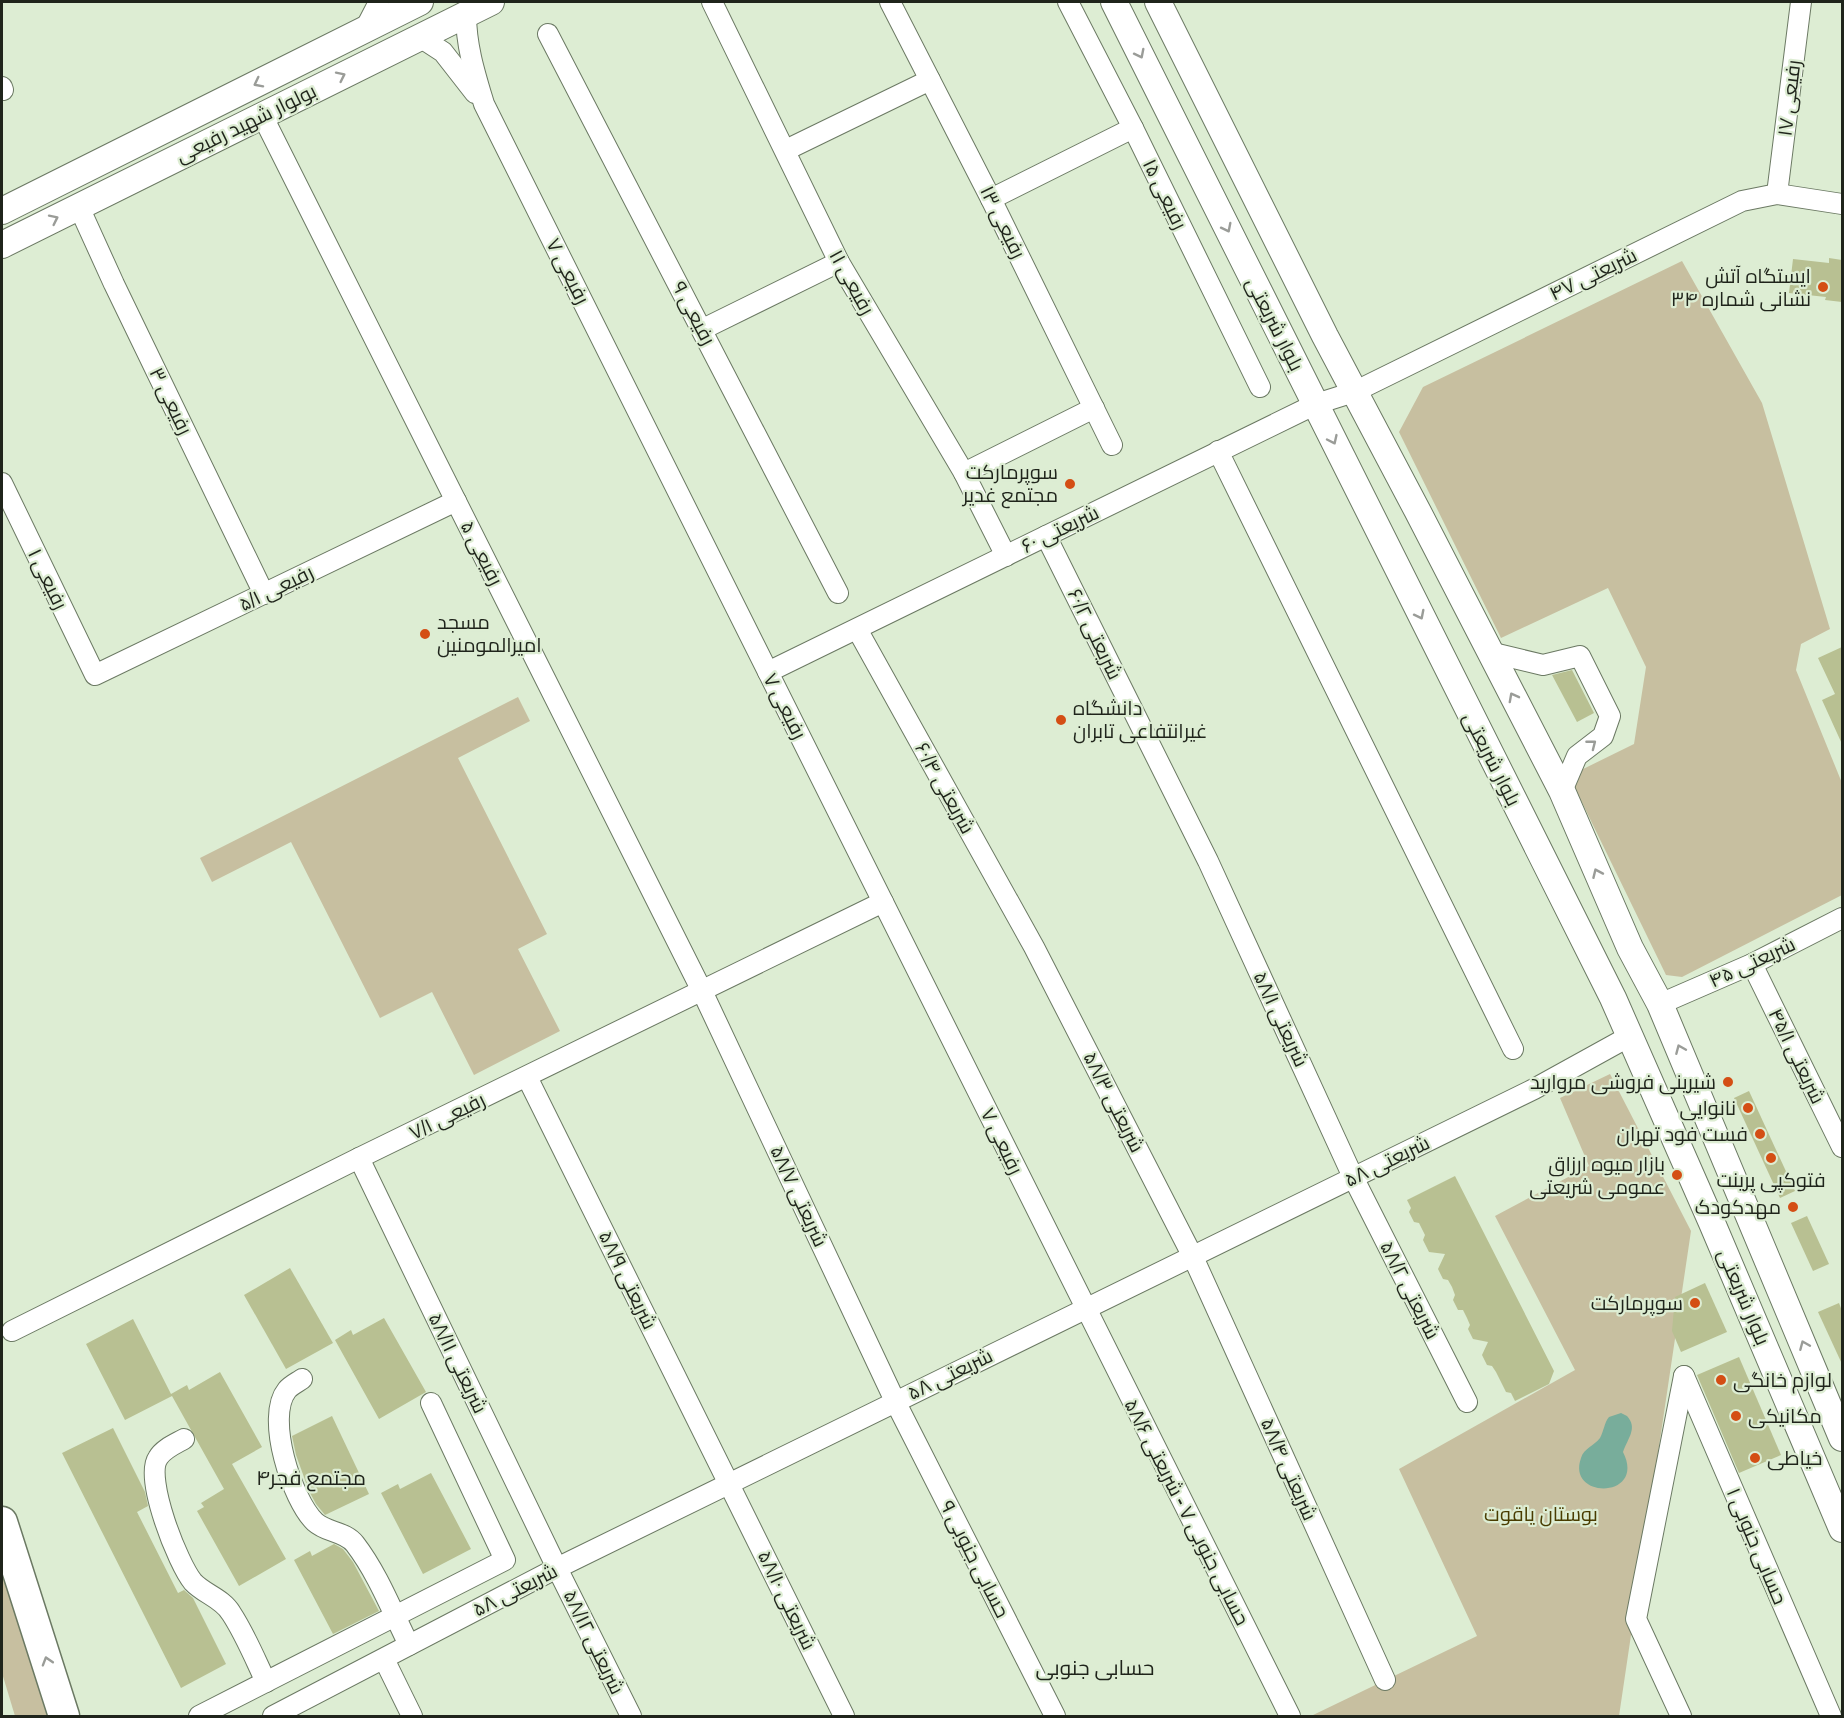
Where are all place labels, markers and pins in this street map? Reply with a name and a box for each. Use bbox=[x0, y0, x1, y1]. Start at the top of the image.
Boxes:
place label: ایستگاه آتش نشانی شماره ۳۴ bbox=[1671, 262, 1811, 312]
marker: ایستگاه آتش نشانی شماره ۳۴ bbox=[1816, 280, 1830, 294]
place label: سوپرمارکت مجتمع غدیر bbox=[962, 458, 1058, 509]
marker: سوپرمارکت مجتمع غدیر bbox=[1063, 477, 1077, 491]
place label: مسجد امیرالمومنین bbox=[437, 608, 542, 658]
marker: مسجد امیرالمومنین bbox=[418, 627, 432, 641]
place label: دانشگاه غیرانتفاعی تابران bbox=[1073, 694, 1207, 744]
marker: دانشگاه غیرانتفاعی تابران bbox=[1054, 713, 1068, 727]
place label: شیرینی فروشی مروارید bbox=[1530, 1068, 1716, 1095]
marker: شیرینی فروشی مروارید bbox=[1721, 1075, 1735, 1089]
place label: نانوایی bbox=[1679, 1094, 1736, 1121]
marker: نانوایی bbox=[1741, 1101, 1755, 1115]
place label: فست فود تهران bbox=[1617, 1120, 1748, 1147]
marker: فست فود تهران bbox=[1753, 1127, 1767, 1141]
place label: بازار میوه ارزاق عمومی شریعتی bbox=[1529, 1150, 1665, 1200]
marker: فتوکپی پرینت bbox=[1764, 1151, 1778, 1165]
place label: فتوکپی پرینت bbox=[1716, 1166, 1826, 1193]
marker: بازار میوه ارزاق عمومی شریعتی bbox=[1670, 1168, 1684, 1182]
place label: مهدکودک bbox=[1695, 1193, 1781, 1220]
marker: مهدکودک bbox=[1786, 1200, 1800, 1214]
place label: سوپرمارکت bbox=[1591, 1289, 1683, 1316]
marker: سوپرمارکت bbox=[1688, 1296, 1702, 1310]
place label: لوازم خانگی bbox=[1733, 1366, 1832, 1394]
marker: لوازم خانگی bbox=[1714, 1373, 1728, 1387]
place label: مکانیکی bbox=[1748, 1402, 1822, 1429]
marker: مکانیکی bbox=[1729, 1409, 1743, 1423]
place label: خیاطی bbox=[1767, 1444, 1822, 1471]
marker: خیاطی bbox=[1748, 1451, 1762, 1465]

